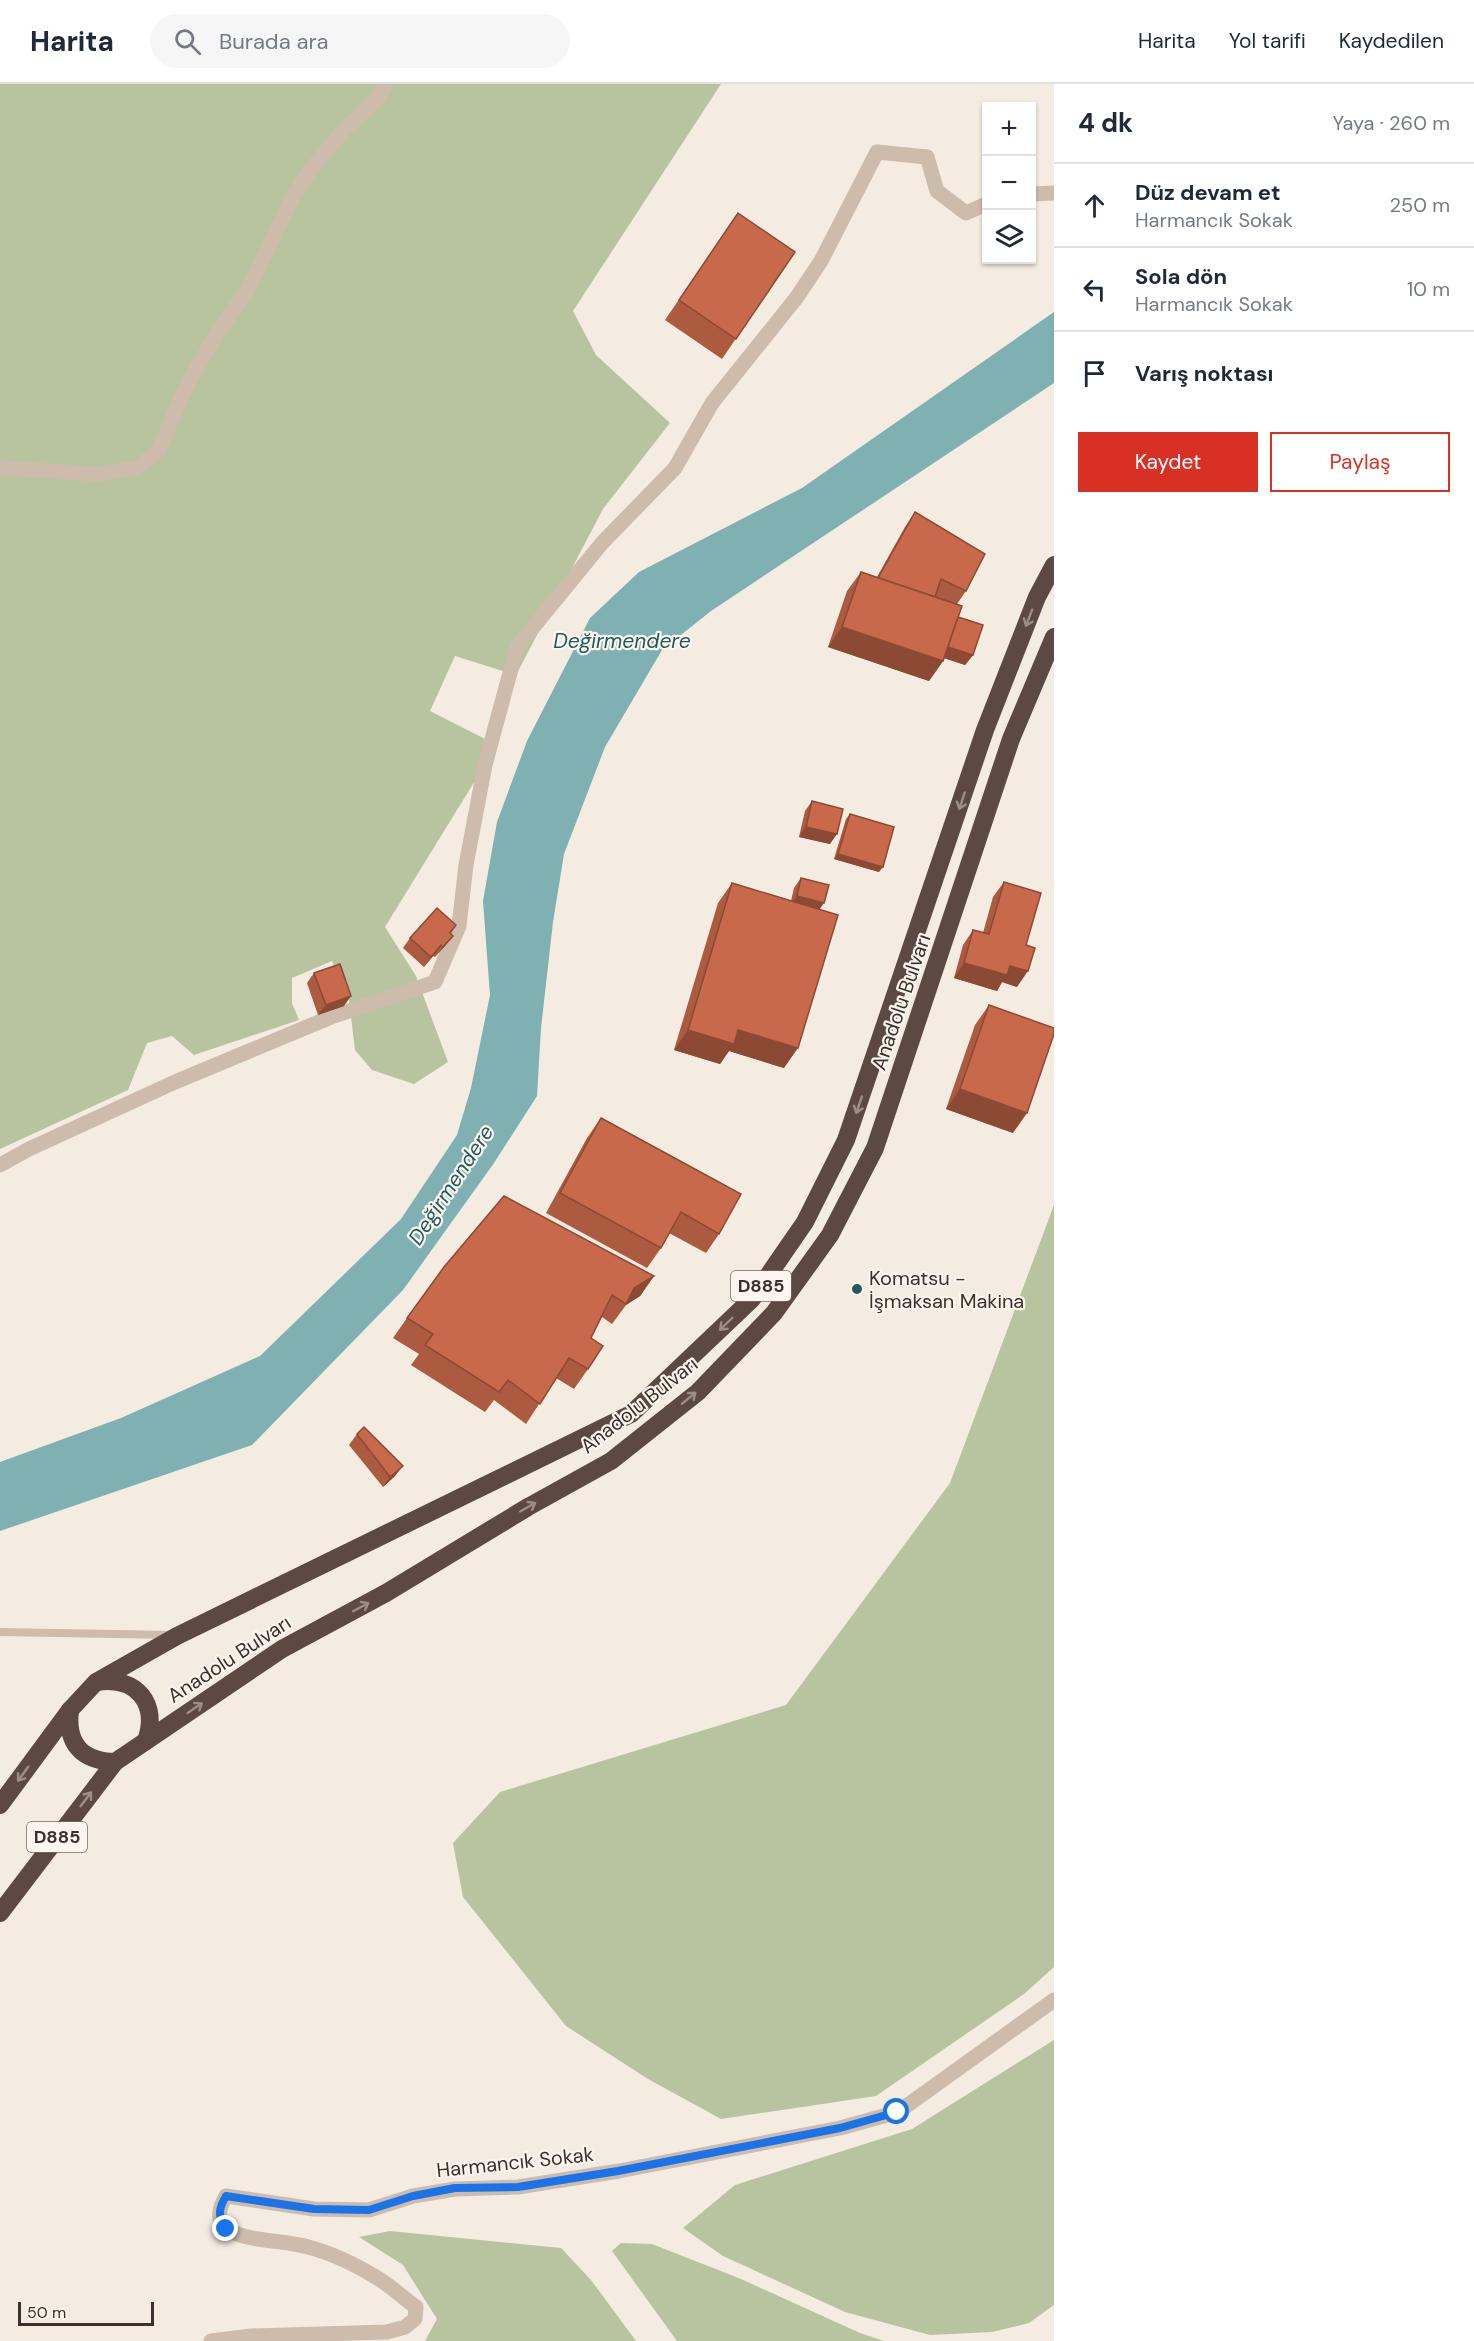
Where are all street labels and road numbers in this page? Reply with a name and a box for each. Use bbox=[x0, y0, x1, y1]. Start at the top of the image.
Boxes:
street label: Anadolu Bulvarı bbox=[866, 931, 936, 1073]
road number: D885 bbox=[731, 1271, 791, 1301]
street label: Anadolu Bulvarı bbox=[575, 1351, 703, 1459]
street label: Anadolu Bulvarı bbox=[162, 1609, 296, 1709]
road number: D885 bbox=[27, 1822, 87, 1852]
street label: Harmancık Sokak bbox=[435, 2141, 595, 2183]

